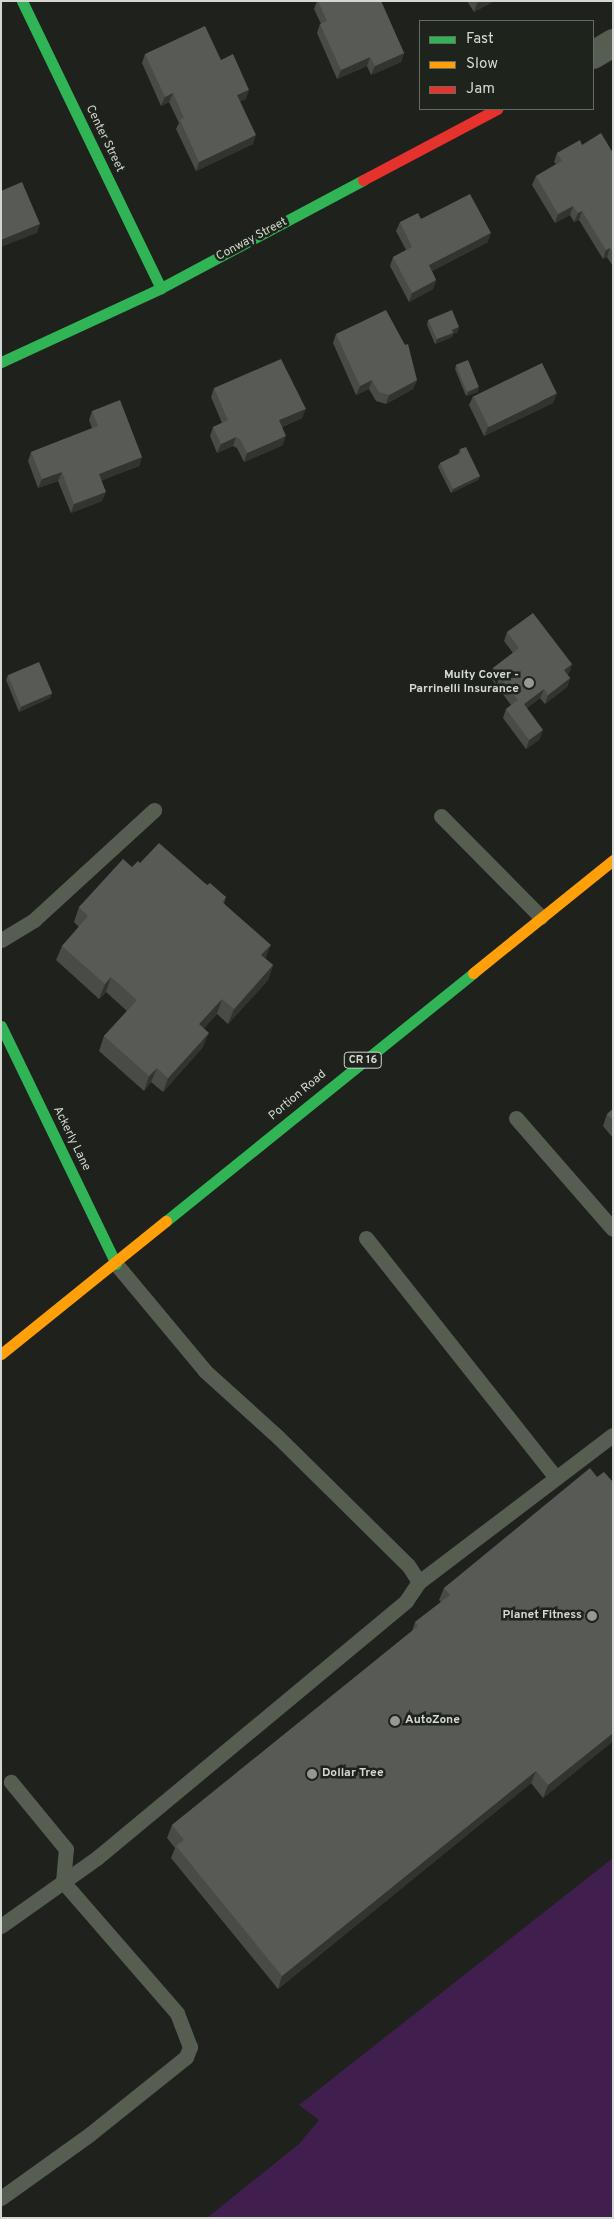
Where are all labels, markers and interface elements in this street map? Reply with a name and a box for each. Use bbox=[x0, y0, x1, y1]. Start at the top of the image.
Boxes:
legend bbox=[419, 20, 594, 110]
text: Fast bbox=[466, 30, 494, 49]
text: Slow bbox=[466, 55, 498, 74]
text: Jam bbox=[466, 80, 495, 99]
street label: Center Street bbox=[82, 103, 126, 175]
street label: Conway Street bbox=[214, 215, 290, 265]
place label: Multy Cover - Parrinelli Insurance bbox=[409, 669, 519, 697]
marker: Multy Cover - Parrinelli Insurance bbox=[523, 677, 535, 689]
road number: CR 16 bbox=[343, 1052, 383, 1068]
street label: Portion Road bbox=[266, 1068, 330, 1124]
street label: Ackerly Lane bbox=[49, 1104, 93, 1174]
place label: Planet Fitness bbox=[503, 1609, 582, 1623]
marker: Planet Fitness bbox=[586, 1610, 598, 1622]
place label: AutoZone bbox=[405, 1714, 460, 1728]
marker: AutoZone bbox=[389, 1715, 401, 1727]
place label: Dollar Tree bbox=[322, 1767, 384, 1781]
marker: Dollar Tree bbox=[306, 1768, 318, 1780]

